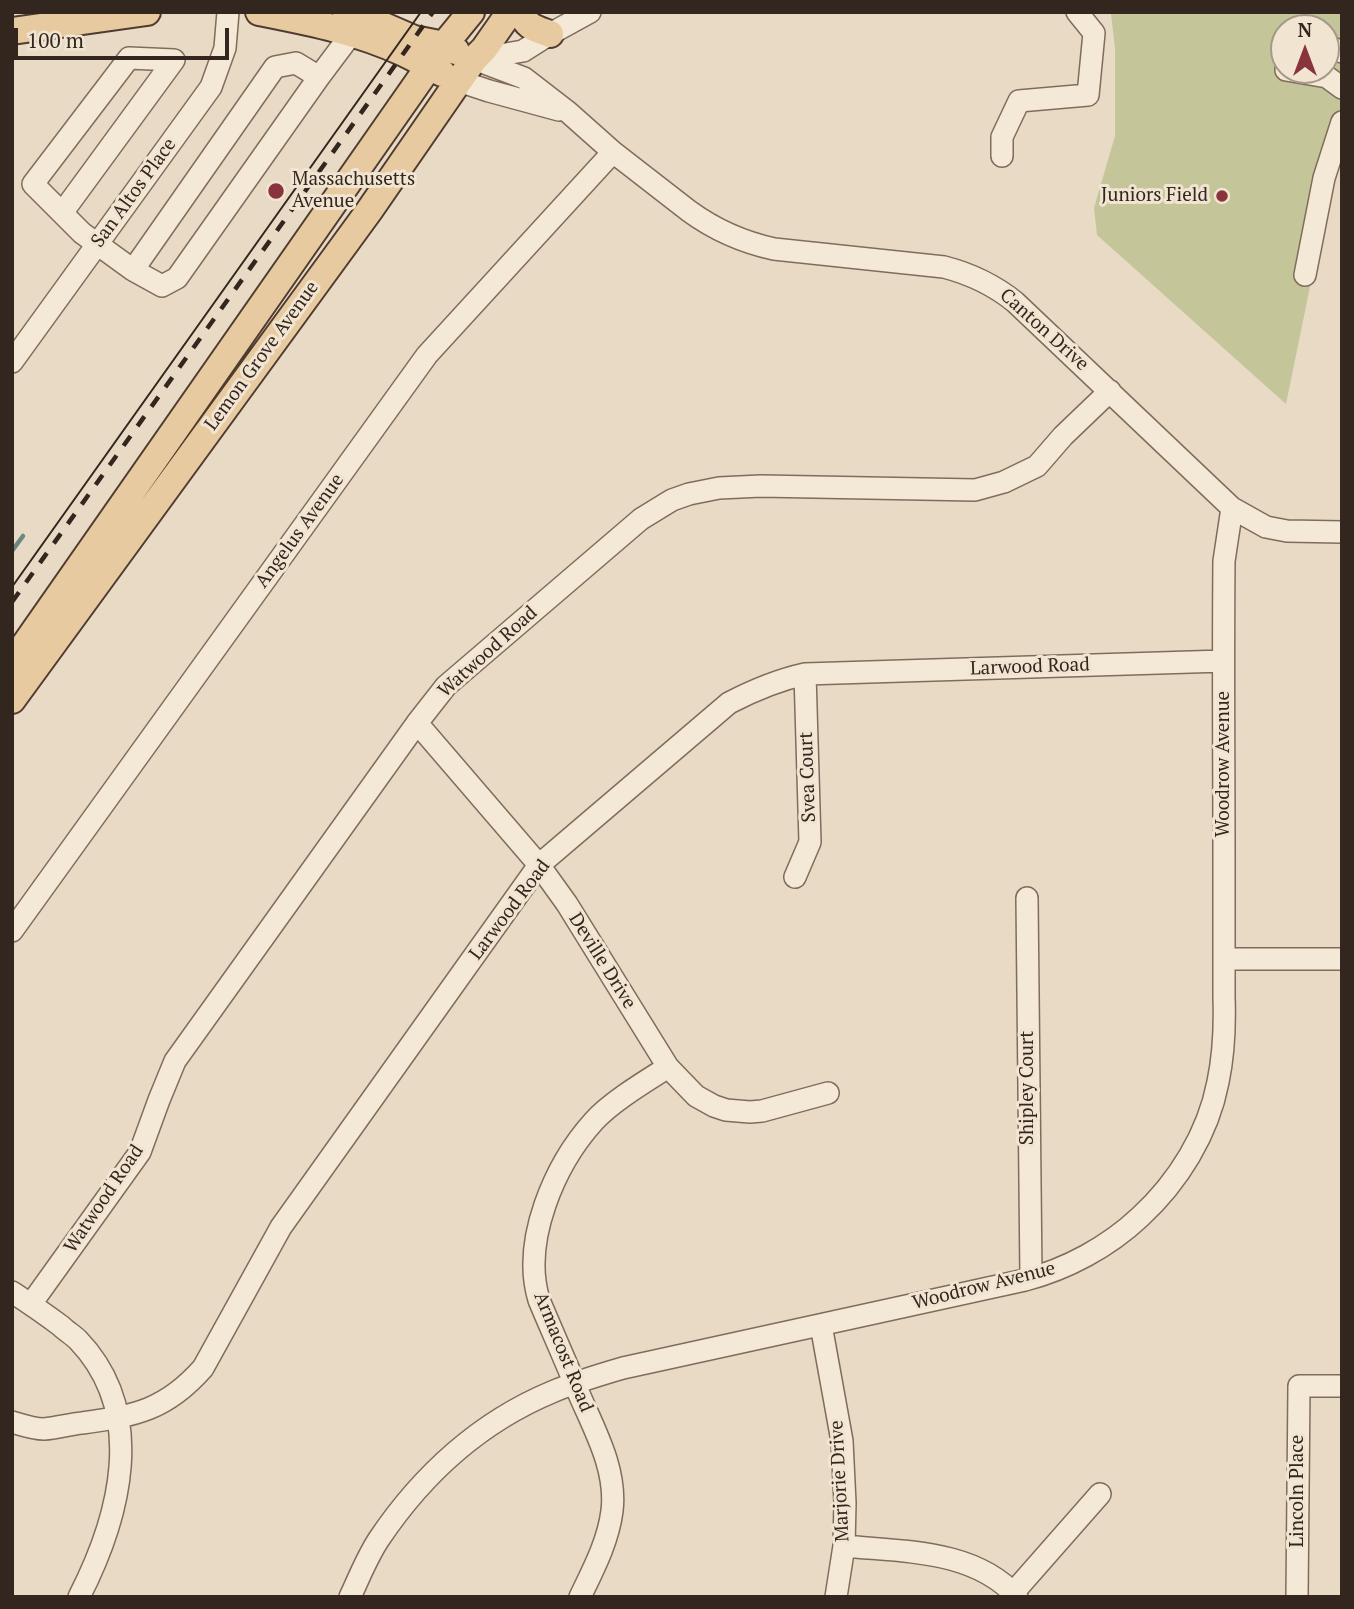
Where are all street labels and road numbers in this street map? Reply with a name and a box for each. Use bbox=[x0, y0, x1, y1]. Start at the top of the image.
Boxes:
street label: San Altos Place bbox=[87, 134, 181, 252]
street label: Lemon Grove Avenue bbox=[200, 277, 324, 435]
street label: Canton Drive bbox=[995, 284, 1093, 376]
street label: Angelus Avenue bbox=[251, 469, 349, 593]
street label: Watwood Road bbox=[434, 602, 542, 702]
street label: Larwood Road bbox=[970, 654, 1090, 680]
street label: Woodrow Avenue bbox=[1213, 691, 1235, 837]
street label: Svea Court bbox=[795, 731, 821, 823]
street label: Larwood Road bbox=[465, 855, 555, 965]
street label: Deville Drive bbox=[563, 909, 641, 1013]
street label: Shipley Court bbox=[1017, 1031, 1039, 1145]
street label: Watwood Road bbox=[60, 1141, 148, 1257]
street label: Woodrow Avenue bbox=[910, 1257, 1058, 1315]
street label: Armacost Road bbox=[529, 1289, 597, 1415]
street label: Marjorie Drive bbox=[825, 1420, 855, 1542]
street label: Lincoln Place bbox=[1287, 1435, 1309, 1547]

